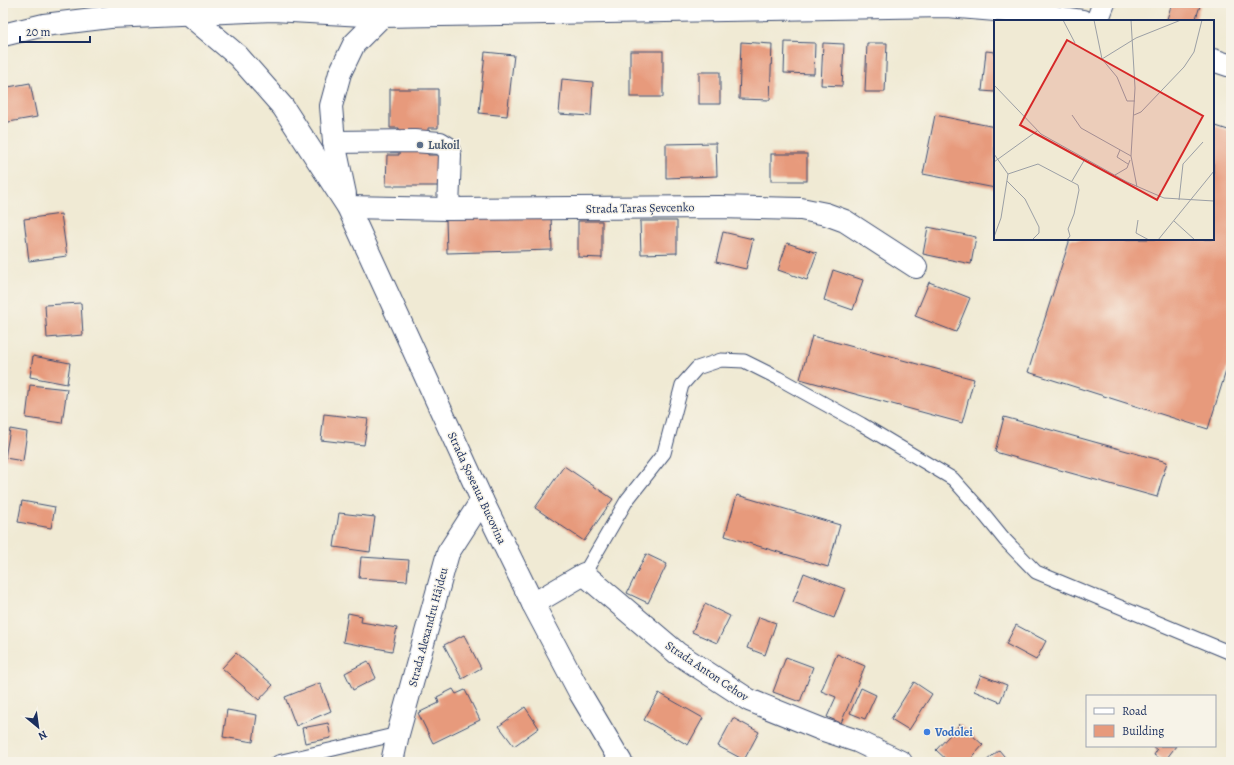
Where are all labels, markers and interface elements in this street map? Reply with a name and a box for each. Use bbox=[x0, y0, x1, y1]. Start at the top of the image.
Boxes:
scale bar bbox=[20, 18, 90, 44]
inset map bbox=[994, 20, 1214, 240]
text: 20 m bbox=[26, 24, 50, 40]
place label: Lukoil bbox=[428, 137, 461, 153]
marker: Lukoil bbox=[415, 140, 425, 150]
street label: Strada Taras Șevcenko bbox=[585, 199, 695, 217]
street label: Strada Șoseaua Bucovina bbox=[444, 429, 510, 547]
street label: Strada Alexandru Hâjdeu bbox=[404, 565, 452, 688]
street label: Strada Anton Cehov bbox=[662, 637, 752, 705]
legend bbox=[1086, 695, 1216, 747]
text: Road bbox=[1122, 703, 1148, 719]
north arrow bbox=[18, 707, 58, 747]
text: Building bbox=[1122, 723, 1164, 739]
place label: Vodolei bbox=[934, 724, 973, 740]
text: N bbox=[35, 727, 50, 744]
marker: Vodolei bbox=[922, 727, 932, 737]

